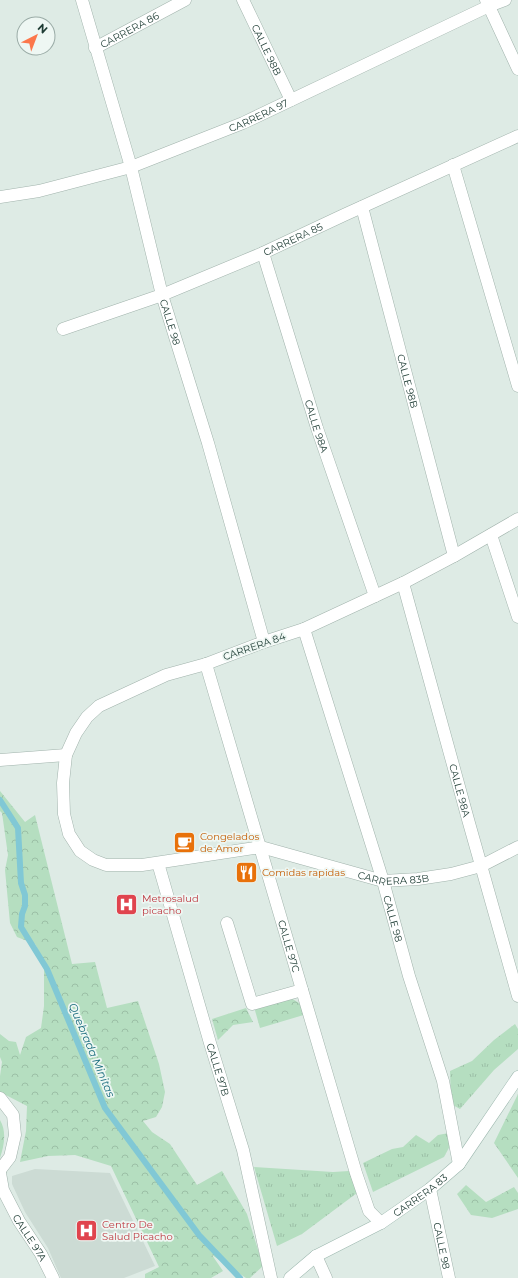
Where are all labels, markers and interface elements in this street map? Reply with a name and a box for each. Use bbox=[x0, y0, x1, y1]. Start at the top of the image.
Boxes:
street label: CARRERA 86 bbox=[98, 9, 161, 51]
north arrow bbox=[16, 16, 56, 56]
text: N bbox=[35, 20, 51, 37]
street label: CALLE 98B bbox=[249, 22, 284, 78]
street label: CARRERA 97 bbox=[227, 96, 291, 135]
street label: CARRERA 85 bbox=[261, 220, 325, 259]
street label: CALLE 98 bbox=[157, 297, 183, 347]
street label: CALLE 98B bbox=[394, 353, 421, 410]
street label: CALLE 98A bbox=[302, 398, 331, 455]
street label: CARRERA 84 bbox=[221, 630, 287, 663]
street label: CALLE 98A bbox=[446, 762, 473, 819]
cafe icon: Congelados de Amor bbox=[172, 829, 198, 855]
place label: Congelados de Amor bbox=[200, 830, 259, 855]
restaurant icon: Comidas rapidas bbox=[233, 859, 259, 885]
place label: Comidas rapidas bbox=[262, 866, 345, 879]
street label: CARRERA 83B bbox=[356, 868, 430, 888]
hospital icon: Metrosalud picacho bbox=[114, 891, 140, 917]
place label: Metrosalud picacho bbox=[142, 892, 199, 917]
street label: CALLE 98 bbox=[380, 894, 405, 943]
street label: CALLE 97C bbox=[275, 918, 302, 974]
water label: Quebrada Minitas bbox=[66, 1001, 118, 1100]
street label: CALLE 97B bbox=[203, 1042, 232, 1098]
street label: CARRERA 83 bbox=[391, 1171, 450, 1220]
street label: CALLE 97A bbox=[10, 1212, 50, 1264]
hospital icon: Centro De Salud Picacho bbox=[74, 1217, 100, 1243]
place label: Centro De Salud Picacho bbox=[102, 1218, 173, 1243]
street label: CALLE 98 bbox=[430, 1221, 453, 1271]

